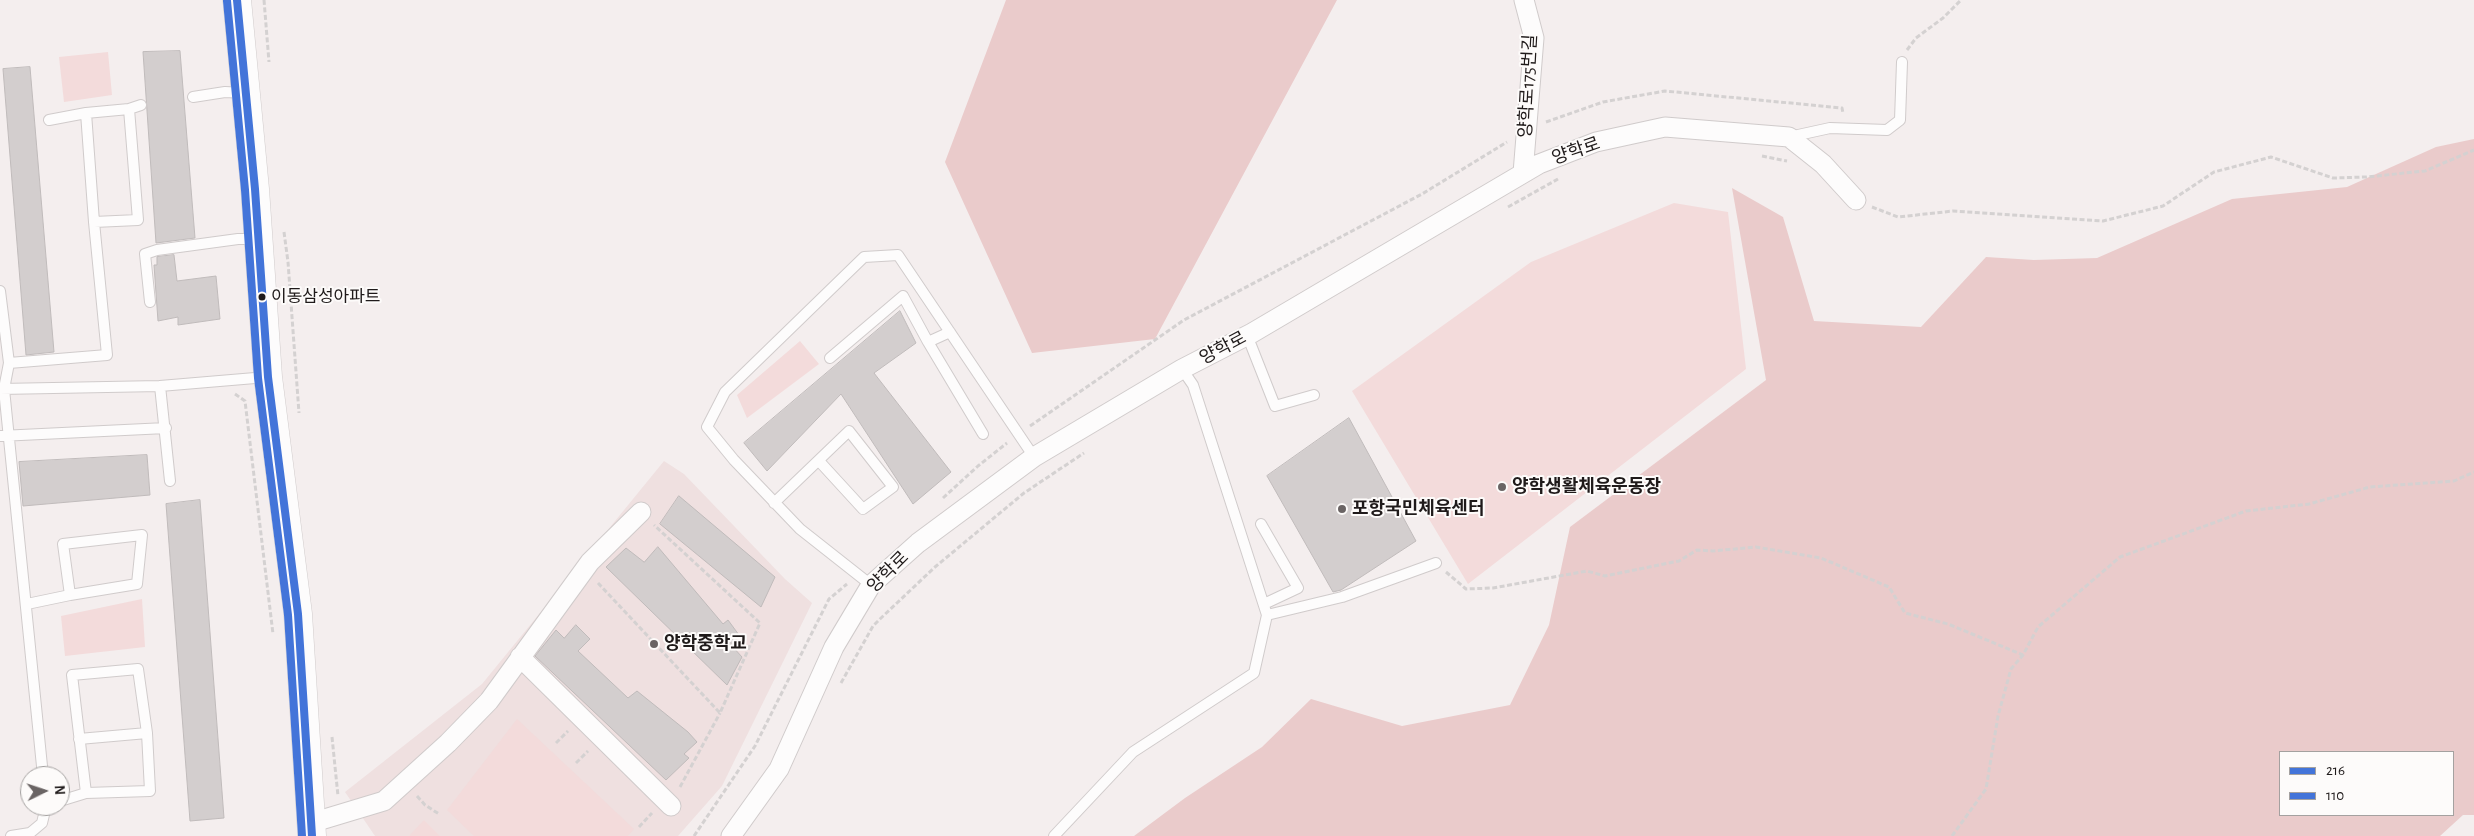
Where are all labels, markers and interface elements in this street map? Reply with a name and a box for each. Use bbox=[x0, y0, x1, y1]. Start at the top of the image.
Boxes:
street label: 양학로175번길 bbox=[1514, 33, 1542, 139]
street label: 양학로 bbox=[1549, 133, 1603, 169]
place label: 이동삼성아파트 bbox=[271, 287, 380, 307]
marker: 이동삼성아파트 bbox=[257, 292, 267, 302]
street label: 양학로 bbox=[1196, 327, 1250, 369]
place label: 양학생활체육운동장 bbox=[1512, 476, 1661, 498]
marker: 양학생활체육운동장 bbox=[1496, 481, 1508, 493]
place label: 포항국민체육센터 bbox=[1352, 498, 1484, 520]
marker: 포항국민체육센터 bbox=[1336, 503, 1348, 515]
street label: 양학로 bbox=[863, 547, 913, 597]
place label: 양학중학교 bbox=[664, 633, 747, 655]
marker: 양학중학교 bbox=[648, 638, 660, 650]
legend bbox=[2279, 751, 2454, 816]
text: 216 bbox=[2326, 763, 2345, 778]
north arrow bbox=[20, 766, 70, 816]
text: N bbox=[52, 785, 66, 795]
text: 110 bbox=[2326, 788, 2344, 803]

